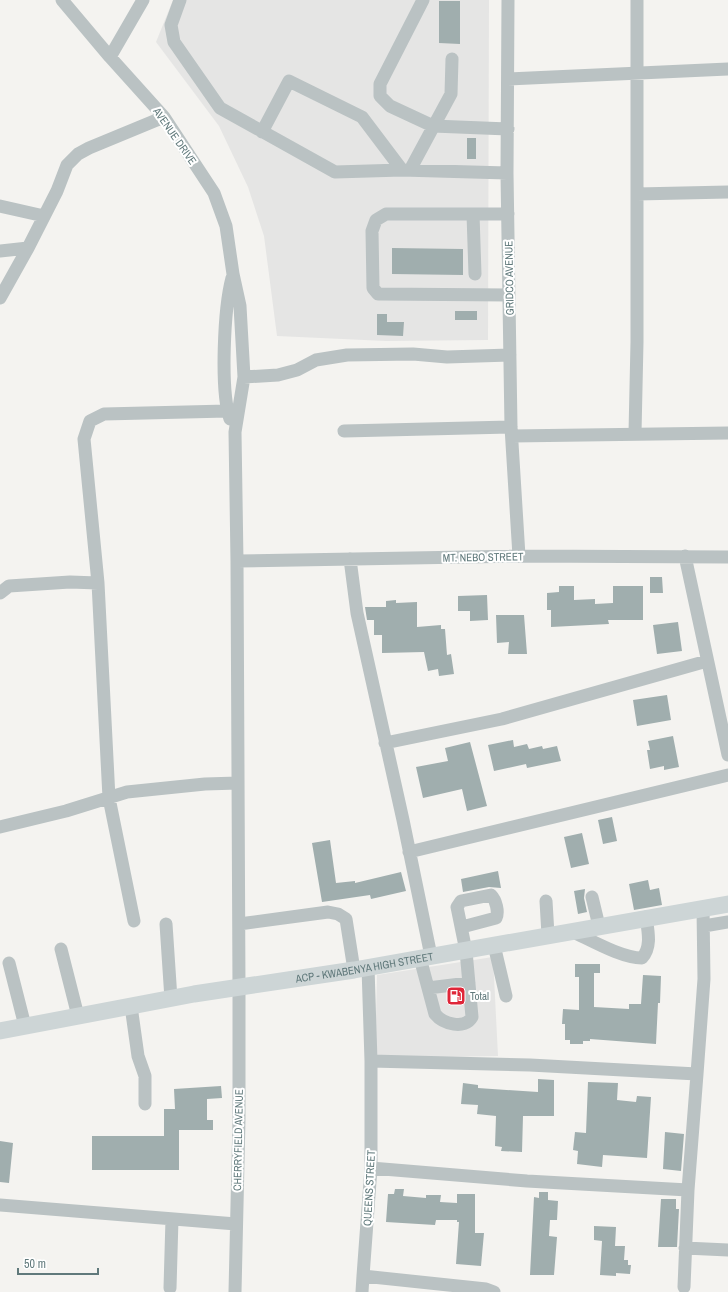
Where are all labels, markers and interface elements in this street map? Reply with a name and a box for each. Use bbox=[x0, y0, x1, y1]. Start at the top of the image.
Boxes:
street label: AVENUE DRIVE bbox=[150, 104, 200, 167]
street label: GRIDCO AVENUE bbox=[501, 241, 517, 315]
street label: MT. NEBO STREET bbox=[443, 549, 524, 565]
street label: ACP - KWABENYA HIGH STREET bbox=[294, 949, 435, 986]
fuel station icon: Total bbox=[445, 985, 467, 1007]
place label: Total bbox=[470, 989, 489, 1003]
street label: CHERRYFIELD AVENUE bbox=[230, 1089, 246, 1191]
street label: QUEENS STREET bbox=[360, 1149, 378, 1226]
scale bar bbox=[18, 1250, 98, 1276]
text: 50 m bbox=[24, 1256, 46, 1272]

